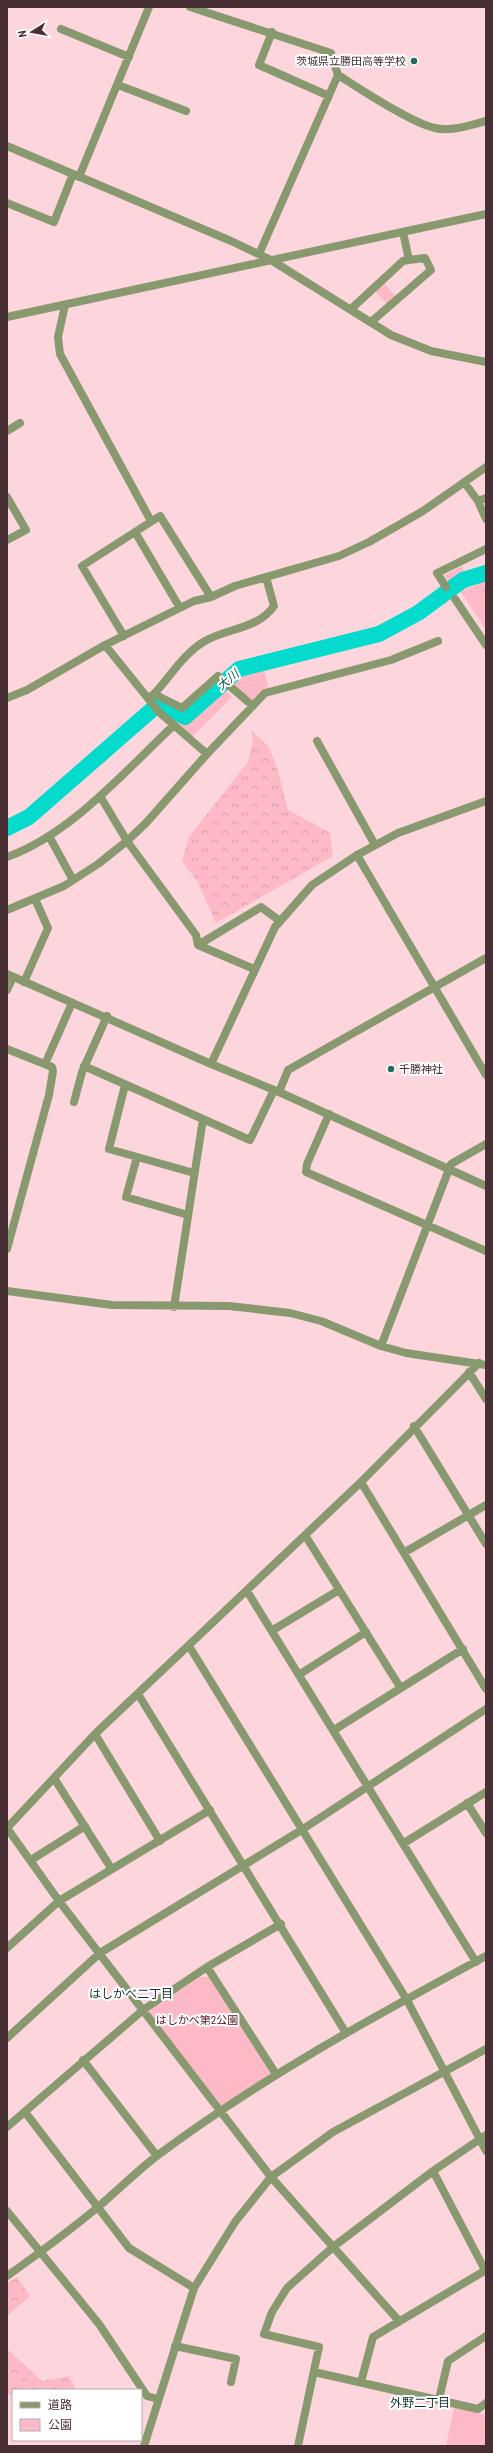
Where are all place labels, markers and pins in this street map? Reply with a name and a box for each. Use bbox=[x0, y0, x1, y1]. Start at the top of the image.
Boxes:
place label: 茨城県立勝田高等学校 bbox=[296, 55, 406, 68]
marker: 茨城県立勝田高等学校 bbox=[409, 56, 419, 66]
place label: 千勝神社 bbox=[399, 1063, 443, 1076]
marker: 千勝神社 bbox=[386, 1064, 396, 1074]

